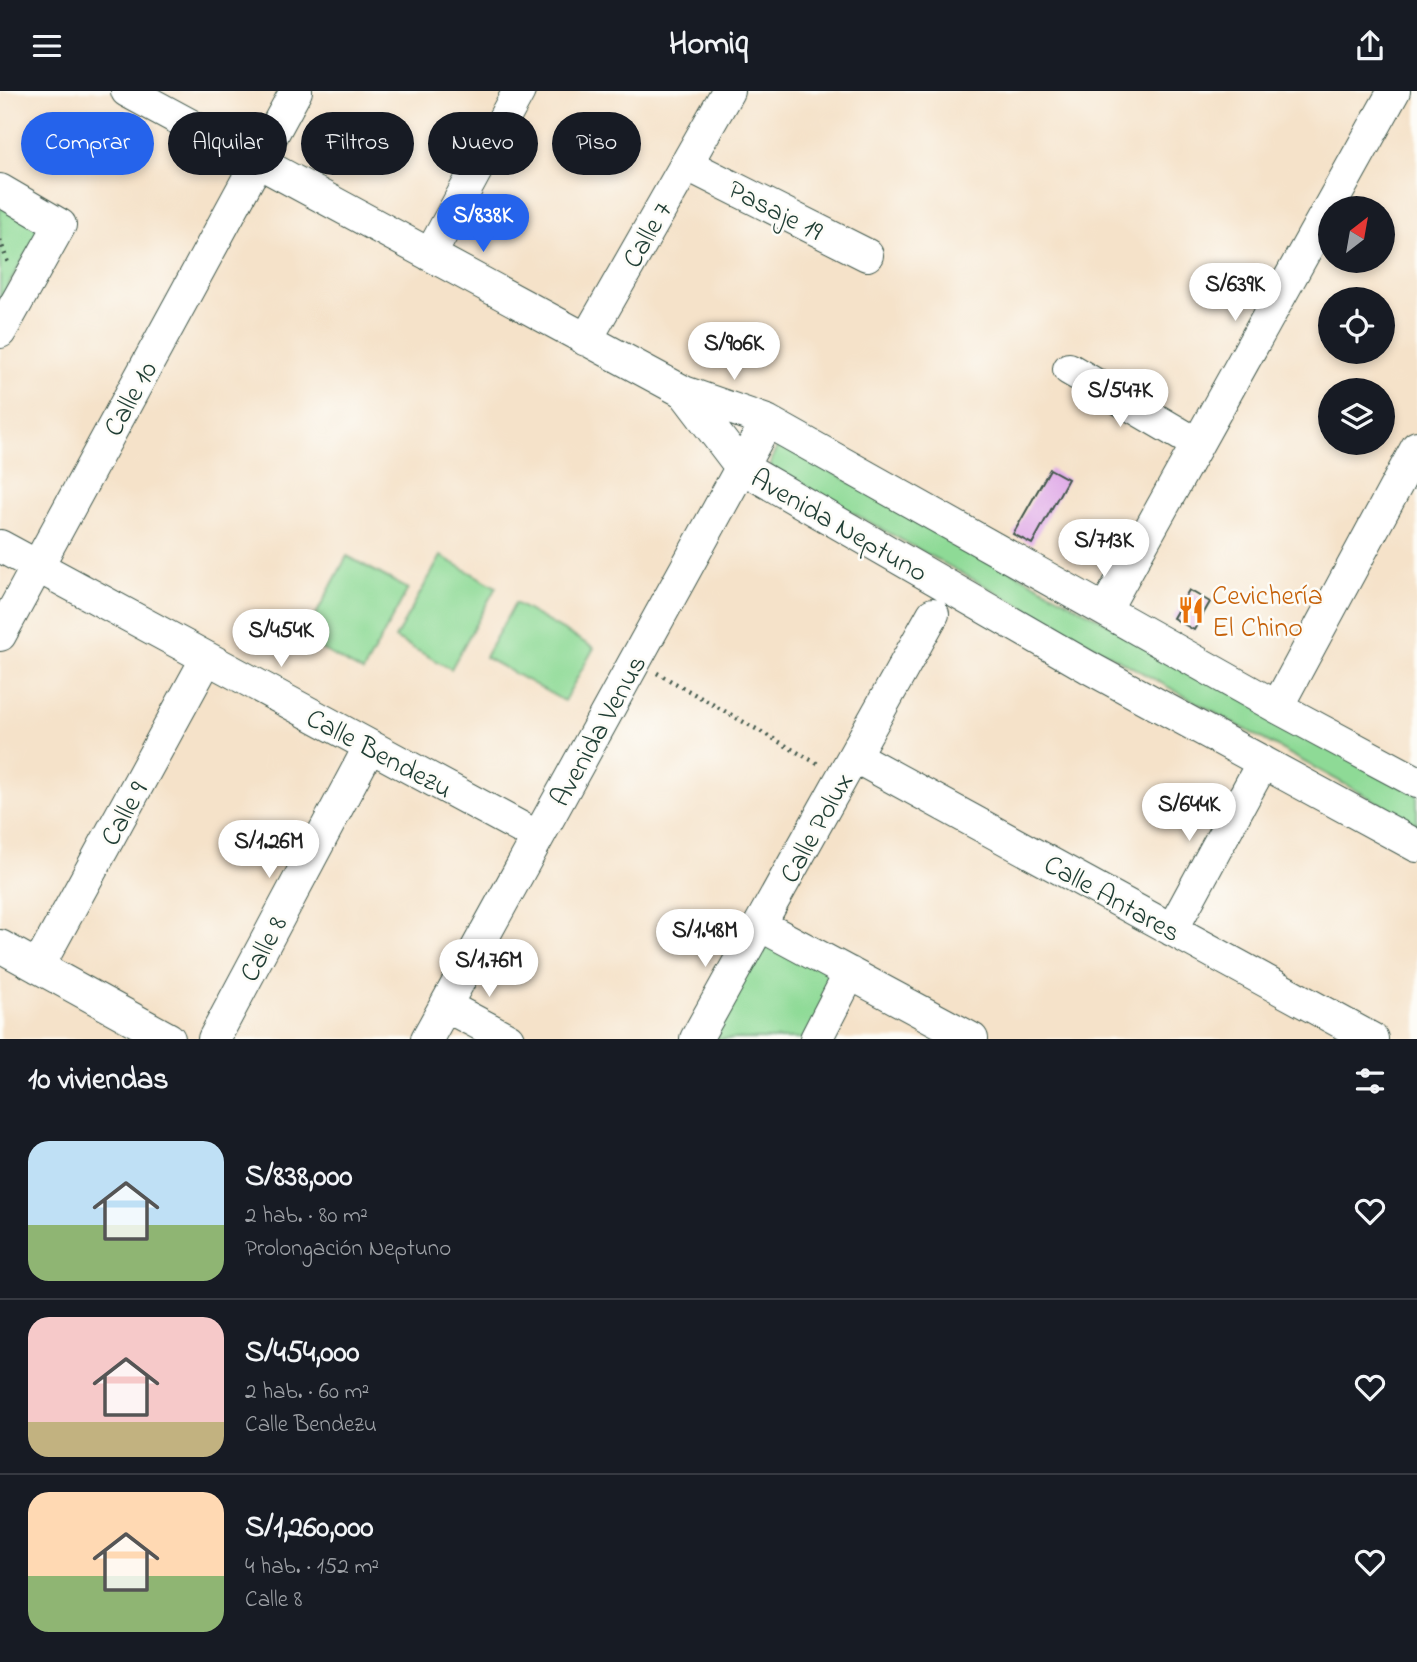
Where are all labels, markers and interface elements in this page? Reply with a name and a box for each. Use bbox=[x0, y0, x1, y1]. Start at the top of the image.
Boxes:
text: Homiq bbox=[669, 22, 748, 69]
icon: menu bbox=[28, 27, 66, 65]
icon: share bbox=[1351, 27, 1389, 65]
chip: Comprar bbox=[21, 112, 154, 175]
chip: Alquilar bbox=[168, 112, 287, 175]
chip: Filtros bbox=[301, 112, 414, 175]
chip: Nuevo bbox=[428, 112, 538, 175]
chip: Piso bbox=[552, 112, 641, 175]
street label: Pasaje 19 bbox=[720, 171, 829, 254]
street label: Calle 7 bbox=[614, 194, 685, 277]
pin: S/838K bbox=[426, 195, 540, 254]
north arrow bbox=[1318, 196, 1395, 273]
map controls bbox=[1318, 196, 1395, 455]
text: S/838K bbox=[453, 200, 513, 233]
pin: S/639K bbox=[1178, 264, 1292, 323]
text: S/639K bbox=[1205, 269, 1265, 302]
button: locate bbox=[1318, 287, 1395, 364]
pin: S/906K bbox=[677, 323, 791, 382]
text: S/906K bbox=[704, 328, 764, 361]
street label: Calle 10 bbox=[95, 355, 169, 445]
pin: S/547K bbox=[1063, 369, 1177, 429]
text: S/547K bbox=[1087, 375, 1153, 408]
button: layers bbox=[1318, 378, 1395, 455]
street label: Avenida Neptuno bbox=[742, 460, 934, 594]
pin: S/713K bbox=[1047, 519, 1161, 579]
text: S/713K bbox=[1074, 525, 1134, 558]
place label: Cevichería El Chino bbox=[1212, 577, 1323, 650]
restaurant icon: Cevichería El Chino bbox=[1176, 595, 1206, 625]
pin: S/454K bbox=[224, 609, 338, 669]
text: S/454K bbox=[248, 615, 314, 648]
street label: Avenida Venus bbox=[541, 648, 659, 815]
street label: Calle Bendezu bbox=[298, 699, 459, 811]
street label: Calle Polux bbox=[771, 766, 865, 892]
street label: Calle 9 bbox=[92, 775, 161, 854]
pin: S/644K bbox=[1132, 783, 1246, 843]
text: S/644K bbox=[1158, 789, 1220, 822]
pin: S/1.26M bbox=[204, 821, 334, 880]
text: S/1.26M bbox=[234, 826, 304, 859]
street label: Calle Antares bbox=[1036, 846, 1187, 954]
street label: Calle 8 bbox=[231, 909, 300, 990]
pin: S/1.48M bbox=[640, 909, 770, 969]
text: S/1.48M bbox=[672, 915, 738, 948]
pin: S/1.76M bbox=[424, 939, 554, 999]
text: S/1.76M bbox=[455, 945, 523, 978]
text: 10 viviendas bbox=[28, 1059, 169, 1103]
icon: filters bbox=[1351, 1062, 1389, 1100]
text: S/838,000 bbox=[245, 1156, 353, 1200]
icon: home bbox=[84, 1169, 168, 1253]
icon: heart bbox=[1351, 1192, 1389, 1230]
text: 2 hab. · 80 m² bbox=[245, 1200, 368, 1233]
text: Prolongación Neptuno bbox=[245, 1233, 451, 1266]
text: S/454,000 bbox=[245, 1332, 359, 1376]
icon: home bbox=[84, 1345, 168, 1429]
icon: heart bbox=[1351, 1368, 1389, 1406]
text: 2 hab. · 60 m² bbox=[245, 1376, 369, 1409]
text: Calle Bendezu bbox=[245, 1409, 377, 1442]
text: S/1,260,000 bbox=[245, 1507, 373, 1551]
icon: home bbox=[84, 1520, 168, 1604]
icon: heart bbox=[1351, 1543, 1389, 1581]
text: 4 hab. · 152 m² bbox=[245, 1551, 379, 1584]
text: Calle 8 bbox=[245, 1584, 302, 1617]

